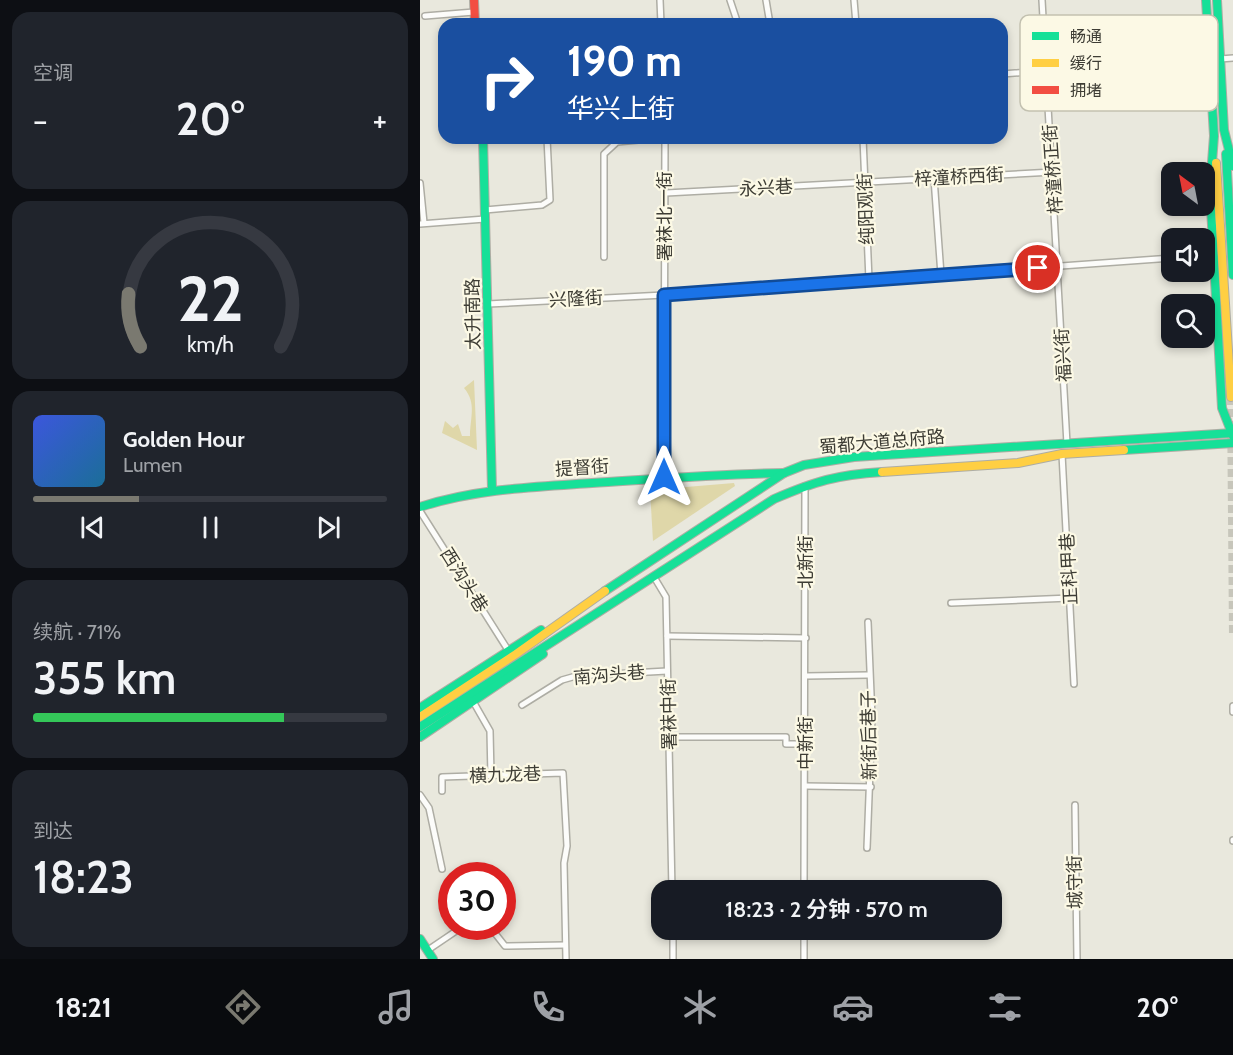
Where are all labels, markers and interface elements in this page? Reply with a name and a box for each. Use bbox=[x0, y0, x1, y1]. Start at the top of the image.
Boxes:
legend bbox=[1020, 15, 1218, 111]
text: 畅通 bbox=[1070, 27, 1102, 46]
text: 190 m bbox=[567, 35, 682, 87]
icon: right bbox=[468, 42, 546, 120]
text: 缓行 bbox=[1070, 54, 1102, 73]
text: 空调 bbox=[33, 61, 73, 85]
text: 拥堵 bbox=[1070, 81, 1102, 100]
text: 20° bbox=[176, 92, 244, 146]
text: 华兴上街 bbox=[567, 92, 675, 125]
text: − bbox=[33, 100, 48, 140]
text: + bbox=[372, 100, 387, 140]
street label: 梓潼桥正街 bbox=[1039, 123, 1067, 215]
north arrow bbox=[1161, 162, 1215, 216]
map controls bbox=[1161, 162, 1215, 348]
street label: 梓潼桥西街 bbox=[913, 164, 1005, 190]
street label: 署袜北一街 bbox=[654, 171, 676, 261]
street label: 纯阳观街 bbox=[854, 173, 878, 245]
street label: 永兴巷 bbox=[738, 176, 794, 200]
button: sound bbox=[1161, 228, 1215, 282]
pin bbox=[1012, 242, 1063, 293]
icon: arrive bbox=[1021, 251, 1054, 284]
text: 22 bbox=[177, 261, 243, 337]
street label: 太升南路 bbox=[461, 278, 485, 350]
street label: 兴隆街 bbox=[548, 287, 604, 311]
button: search bbox=[1161, 294, 1215, 348]
street label: 福兴街 bbox=[1051, 327, 1075, 383]
text: km/h bbox=[187, 332, 233, 358]
text: Golden Hour bbox=[123, 426, 244, 453]
street label: 蜀都大道总府路 bbox=[818, 426, 946, 458]
position arrow bbox=[632, 445, 696, 509]
text: Lumen bbox=[123, 453, 182, 477]
street label: 提督街 bbox=[554, 455, 610, 481]
icon: previous bbox=[76, 511, 109, 544]
icon: pause bbox=[194, 511, 227, 544]
icon: next bbox=[312, 511, 345, 544]
street label: 正科甲巷 bbox=[1056, 532, 1082, 606]
street label: 北新街 bbox=[795, 535, 817, 589]
street label: 西沟头巷 bbox=[436, 544, 492, 616]
text: 续航 · 71% bbox=[33, 620, 121, 644]
text: 355 km bbox=[33, 651, 176, 705]
street label: 南沟头巷 bbox=[572, 661, 646, 689]
street label: 署袜中街 bbox=[657, 678, 681, 750]
street label: 新街后巷子 bbox=[857, 690, 881, 780]
street label: 中新街 bbox=[795, 716, 817, 770]
street label: 横九龙巷 bbox=[469, 763, 541, 787]
text: 到达 bbox=[33, 819, 73, 843]
text: 18:23 bbox=[33, 850, 134, 904]
street label: 城守街 bbox=[1064, 855, 1086, 909]
speed limit sign: 30 bbox=[438, 862, 516, 940]
text: 18:23 · 2 分钟 · 570 m bbox=[725, 896, 928, 923]
icon: directions bbox=[222, 986, 264, 1028]
icon: music bbox=[375, 986, 417, 1028]
icon: phone bbox=[527, 986, 569, 1028]
icon: climate bbox=[679, 986, 721, 1028]
icon: car bbox=[832, 986, 874, 1028]
icon: filters bbox=[984, 986, 1026, 1028]
text: 18:21 bbox=[55, 991, 112, 1024]
text: 20° bbox=[1137, 991, 1178, 1024]

